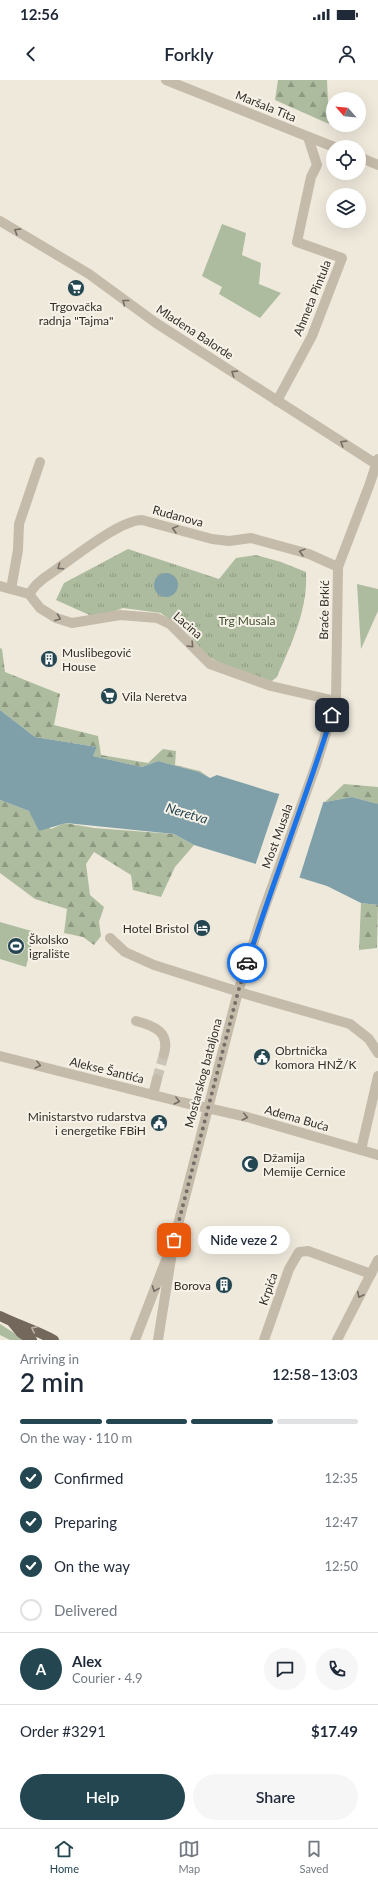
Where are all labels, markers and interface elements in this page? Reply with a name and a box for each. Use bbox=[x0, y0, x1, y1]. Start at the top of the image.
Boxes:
text: 12:56 bbox=[20, 5, 59, 23]
icon: back bbox=[20, 43, 42, 65]
text: Forkly bbox=[164, 43, 214, 65]
icon: person bbox=[336, 43, 358, 65]
street label: Maršala Tita bbox=[233, 87, 299, 125]
north arrow bbox=[326, 92, 366, 132]
map controls bbox=[326, 92, 366, 228]
button: locate bbox=[326, 140, 366, 180]
button: layers bbox=[326, 188, 366, 228]
one-way arrow bbox=[14, 228, 21, 235]
street label: Ahmeta Pintula bbox=[290, 258, 334, 338]
supermarket icon: Trgovačka radnja "Tajma" bbox=[66, 278, 86, 298]
place label: Trgovačka radnja "Tajma" bbox=[39, 299, 113, 328]
one-way arrow bbox=[123, 299, 130, 306]
street label: Mladena Balorde bbox=[154, 301, 236, 363]
one-way arrow bbox=[231, 370, 238, 378]
one-way arrow bbox=[340, 441, 347, 448]
street label: Rudanova bbox=[151, 502, 205, 530]
one-way arrow bbox=[172, 525, 179, 534]
one-way arrow bbox=[298, 548, 305, 557]
one-way arrow bbox=[58, 562, 65, 569]
street label: Braće Brkić bbox=[316, 580, 332, 640]
street label: Lacina bbox=[170, 608, 206, 642]
park label: Trg Musala bbox=[219, 613, 276, 628]
one-way arrow bbox=[55, 614, 62, 622]
one-way arrow bbox=[186, 640, 194, 648]
place label: Muslibegović House bbox=[62, 645, 132, 674]
building icon: Muslibegović House bbox=[39, 649, 59, 669]
supermarket icon: Vila Neretva bbox=[99, 686, 119, 706]
place label: Vila Neretva bbox=[122, 689, 187, 704]
pin bbox=[315, 698, 349, 732]
icon: home bbox=[321, 704, 343, 726]
water label: Neretva bbox=[164, 799, 210, 827]
street label: Most Musala bbox=[258, 801, 296, 871]
hotel icon: Hotel Bristol bbox=[192, 918, 212, 938]
place label: Hotel Bristol bbox=[123, 921, 189, 936]
place label: Školsko igralište bbox=[29, 932, 70, 961]
sports icon: Školsko igralište bbox=[6, 936, 26, 956]
courier bbox=[227, 943, 267, 983]
icon: car bbox=[236, 952, 258, 974]
street label: Mostarskog bataljona bbox=[181, 1017, 225, 1129]
place label: Obrtnička komora HNŽ/K bbox=[275, 1043, 357, 1072]
public building icon: Obrtnička komora HNŽ/K bbox=[252, 1047, 272, 1067]
street label: Alekse Šantića bbox=[68, 1054, 146, 1086]
one-way arrow bbox=[35, 1061, 41, 1069]
one-way arrow bbox=[174, 1097, 180, 1105]
street label: Adema Buća bbox=[263, 1102, 331, 1134]
place label: Ministarstvo rudarstva i energetike FBiH bbox=[28, 1109, 146, 1138]
one-way arrow bbox=[242, 1112, 249, 1120]
public building icon: Ministarstvo rudarstva i energetike FBiH bbox=[149, 1113, 169, 1133]
place label: Džamija Memije Cernice bbox=[263, 1150, 345, 1179]
mosque icon: Džamija Memije Cernice bbox=[240, 1154, 260, 1174]
pin bbox=[157, 1223, 191, 1257]
callout: Niđe veze 2 bbox=[198, 1226, 290, 1254]
icon: bag bbox=[163, 1229, 185, 1251]
text: Niđe veze 2 bbox=[210, 1232, 278, 1248]
street label: Krpića bbox=[255, 1271, 281, 1307]
building icon: Borova bbox=[214, 1275, 234, 1295]
place label: Borova bbox=[174, 1278, 211, 1293]
one-way arrow bbox=[151, 1286, 159, 1293]
one-way arrow bbox=[357, 1291, 365, 1298]
one-way arrow bbox=[30, 1326, 38, 1334]
text: Arriving in bbox=[20, 1351, 79, 1367]
text: 12:58–13:03 bbox=[272, 1365, 358, 1383]
text: 2 min bbox=[20, 1366, 84, 1398]
text: On the way · 110 m bbox=[20, 1430, 132, 1446]
icon: check bbox=[20, 1467, 42, 1489]
text: Confirmed bbox=[54, 1469, 123, 1487]
text: 12:35 bbox=[325, 1470, 358, 1486]
icon: check bbox=[20, 1511, 42, 1533]
text: Preparing bbox=[54, 1513, 117, 1531]
text: 12:47 bbox=[325, 1514, 358, 1530]
icon: check bbox=[20, 1555, 42, 1577]
text: On the way bbox=[54, 1557, 130, 1575]
text: 12:50 bbox=[325, 1558, 358, 1574]
text: Delivered bbox=[54, 1601, 117, 1619]
button: chat bbox=[264, 1648, 306, 1690]
button: phone bbox=[316, 1648, 358, 1690]
text: Alex bbox=[72, 1652, 102, 1670]
text: A bbox=[36, 1660, 46, 1678]
text: Courier · 4.9 bbox=[72, 1670, 143, 1686]
text: Order #3291 bbox=[20, 1722, 106, 1740]
text: $17.49 bbox=[311, 1722, 358, 1740]
button: Help bbox=[20, 1774, 185, 1820]
button: Share bbox=[193, 1774, 358, 1820]
tab: Home bbox=[50, 1838, 79, 1875]
tab: Map bbox=[178, 1838, 200, 1875]
tab: Saved bbox=[300, 1838, 328, 1875]

